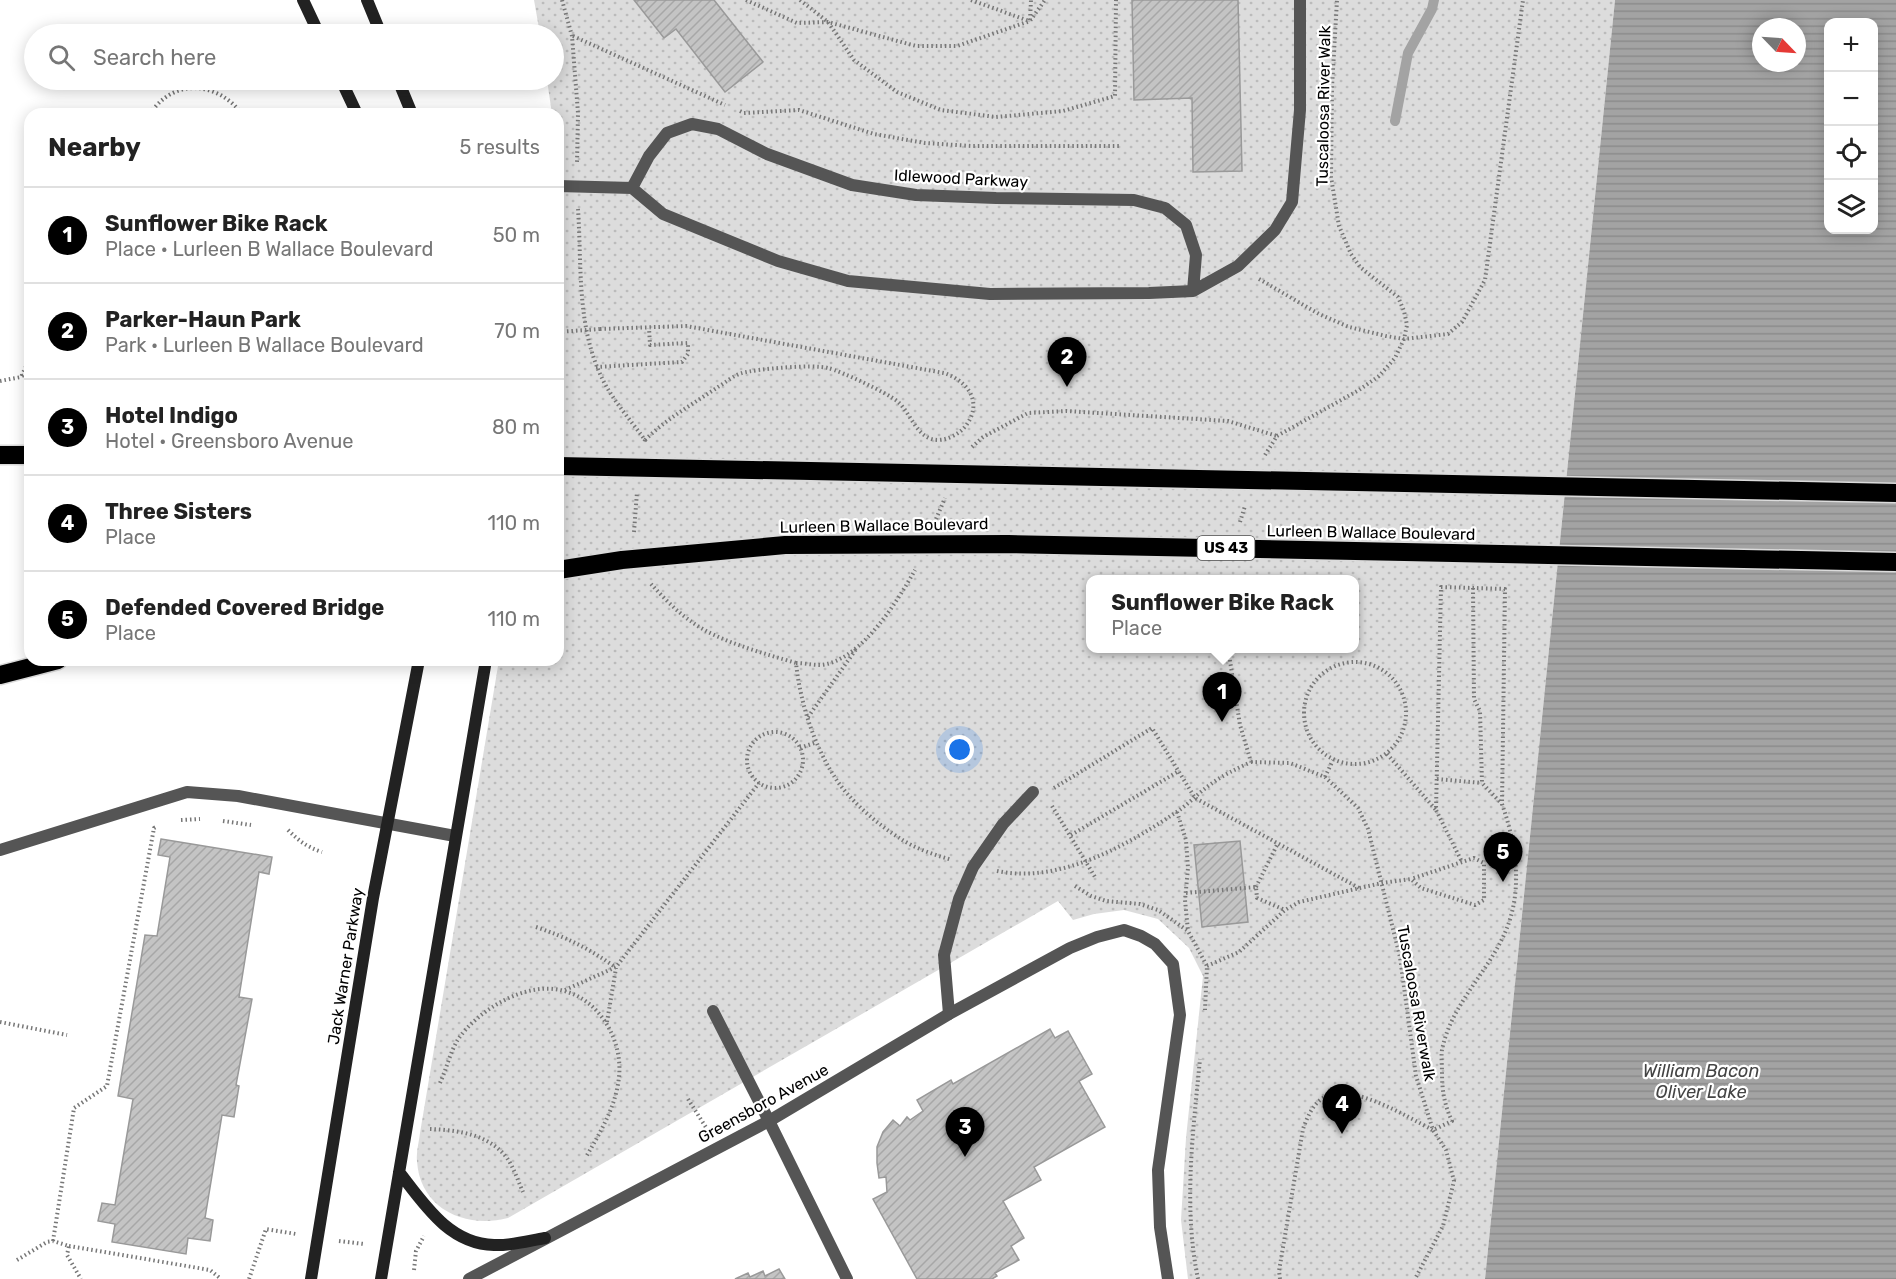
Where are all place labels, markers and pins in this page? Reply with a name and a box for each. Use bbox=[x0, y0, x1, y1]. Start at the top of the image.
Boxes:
pin: 2 bbox=[1048, 338, 1086, 387]
pin: 1 bbox=[1202, 672, 1242, 722]
pin: 5 bbox=[1484, 832, 1522, 882]
pin: 4 bbox=[1322, 1084, 1362, 1134]
pin: 3 bbox=[946, 1108, 984, 1157]

